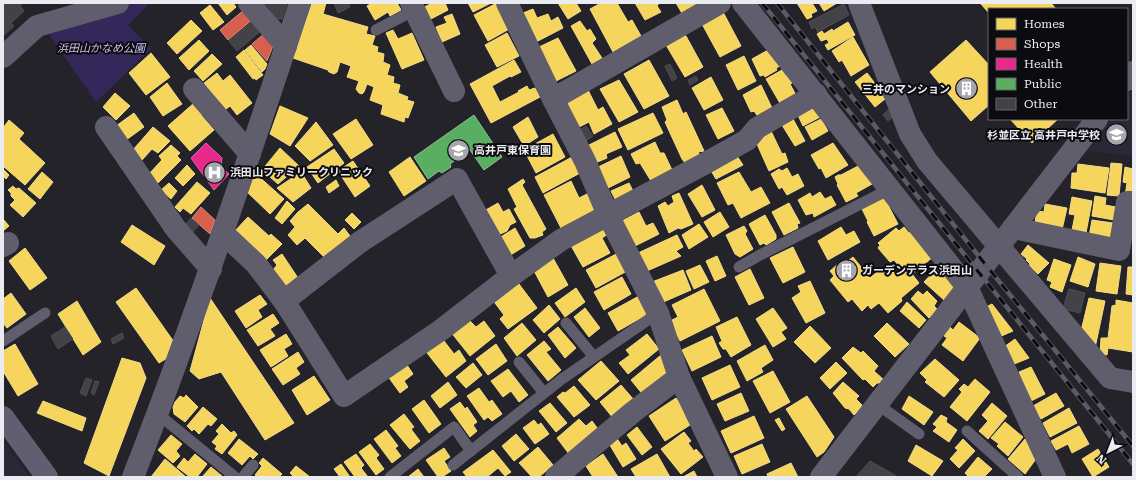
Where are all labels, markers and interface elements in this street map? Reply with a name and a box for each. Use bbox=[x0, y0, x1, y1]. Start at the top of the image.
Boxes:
legend bbox=[988, 8, 1128, 120]
text: Homes bbox=[1024, 17, 1065, 31]
text: Shops bbox=[1024, 37, 1060, 51]
park label: 浜田山かなめ公園 bbox=[57, 42, 147, 55]
text: Health bbox=[1024, 57, 1063, 71]
building icon: 三井のマンション bbox=[953, 76, 979, 102]
text: Public bbox=[1024, 77, 1062, 91]
place label: 三井のマンション bbox=[862, 83, 950, 96]
text: Other bbox=[1024, 97, 1057, 111]
school or university icon: 杉並区立 高井戸中学校 bbox=[1103, 122, 1129, 148]
place label: 杉並区立 高井戸中学校 bbox=[987, 129, 1100, 142]
school or university icon: 高井戸東保育園 bbox=[445, 137, 471, 163]
place label: 高井戸東保育園 bbox=[474, 144, 551, 157]
hospital icon: 浜田山ファミリークリニック bbox=[202, 159, 228, 185]
place label: 浜田山ファミリークリニック bbox=[230, 166, 373, 179]
building icon: ガーデンテラス浜田山 bbox=[834, 257, 860, 283]
place label: ガーデンテラス浜田山 bbox=[862, 264, 972, 277]
north arrow bbox=[1088, 432, 1128, 472]
text: N bbox=[1094, 451, 1109, 467]

